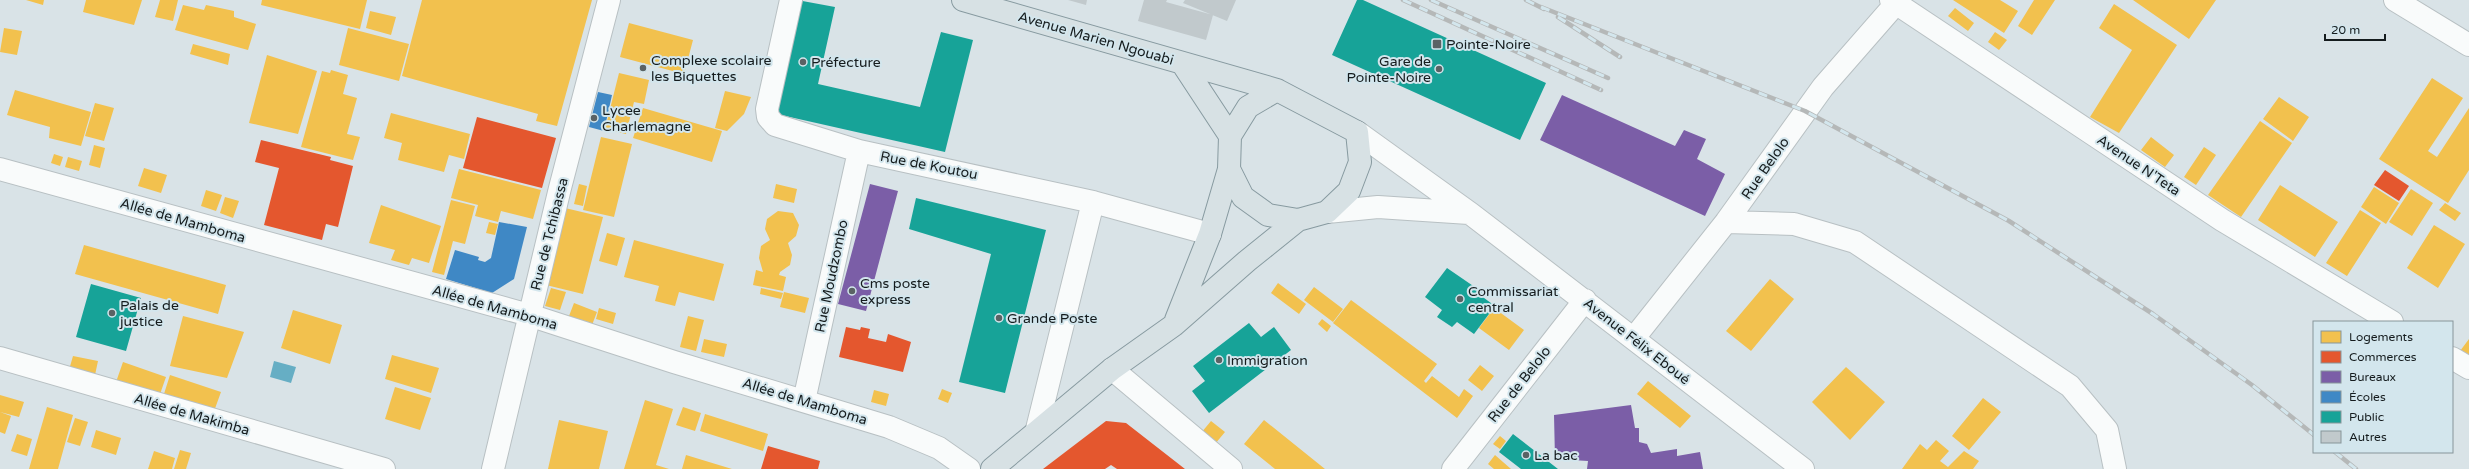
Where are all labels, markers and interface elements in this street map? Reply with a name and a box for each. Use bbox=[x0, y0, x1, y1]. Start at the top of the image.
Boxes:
street label: Avenue Marien Ngouabi bbox=[1016, 8, 1176, 69]
scale bar bbox=[2325, 16, 2385, 42]
text: 20 m bbox=[2331, 23, 2360, 37]
place label: Pointe-Noire bbox=[1446, 36, 1531, 53]
marker: Pointe-Noire bbox=[1431, 38, 1443, 50]
place label: Complexe scolaire les Biquettes bbox=[651, 52, 772, 85]
place label: Gare de Pointe-Noire bbox=[1346, 53, 1431, 86]
place label: Préfecture bbox=[811, 54, 881, 71]
marker: Préfecture bbox=[798, 57, 808, 67]
marker: Complexe scolaire les Biquettes bbox=[638, 63, 648, 73]
marker: Gare de Pointe-Noire bbox=[1434, 64, 1444, 74]
place label: Lycee Charlemagne bbox=[602, 102, 691, 135]
marker: Lycee Charlemagne bbox=[589, 113, 599, 123]
street label: Avenue N'Teta bbox=[2094, 131, 2184, 200]
street label: Rue Belolo bbox=[1738, 134, 1793, 202]
street label: Rue de Koutou bbox=[879, 148, 979, 183]
street label: Rue de Tchibassa bbox=[527, 176, 572, 292]
street label: Allée de Mamboma bbox=[118, 194, 247, 247]
street label: Rue Moudzombo bbox=[811, 218, 852, 334]
place label: Cms poste express bbox=[860, 275, 930, 308]
street label: Allée de Mamboma bbox=[430, 281, 559, 334]
place label: Commissariat central bbox=[1468, 283, 1559, 316]
marker: Cms poste express bbox=[847, 286, 857, 296]
marker: Commissariat central bbox=[1455, 294, 1465, 304]
street label: Avenue Félix Eboué bbox=[1580, 295, 1693, 388]
place label: Palais de justice bbox=[119, 297, 179, 330]
marker: Palais de justice bbox=[107, 308, 117, 318]
place label: Grande Poste bbox=[1007, 310, 1097, 327]
marker: Grande Poste bbox=[994, 313, 1004, 323]
legend bbox=[2313, 321, 2453, 453]
text: Logements bbox=[2349, 330, 2413, 344]
street label: Rue de Belolo bbox=[1484, 343, 1554, 426]
text: Commerces bbox=[2349, 350, 2417, 364]
place label: Immigration bbox=[1227, 352, 1308, 369]
marker: Immigration bbox=[1214, 355, 1224, 365]
text: Bureaux bbox=[2349, 370, 2396, 384]
street label: Allée de Mamboma bbox=[740, 374, 869, 429]
street label: Allée de Makimba bbox=[132, 390, 252, 439]
text: Écoles bbox=[2349, 390, 2386, 404]
text: Public bbox=[2349, 410, 2384, 424]
text: Autres bbox=[2349, 430, 2387, 444]
place label: La bac bbox=[1534, 447, 1578, 464]
marker: La bac bbox=[1521, 450, 1531, 460]

